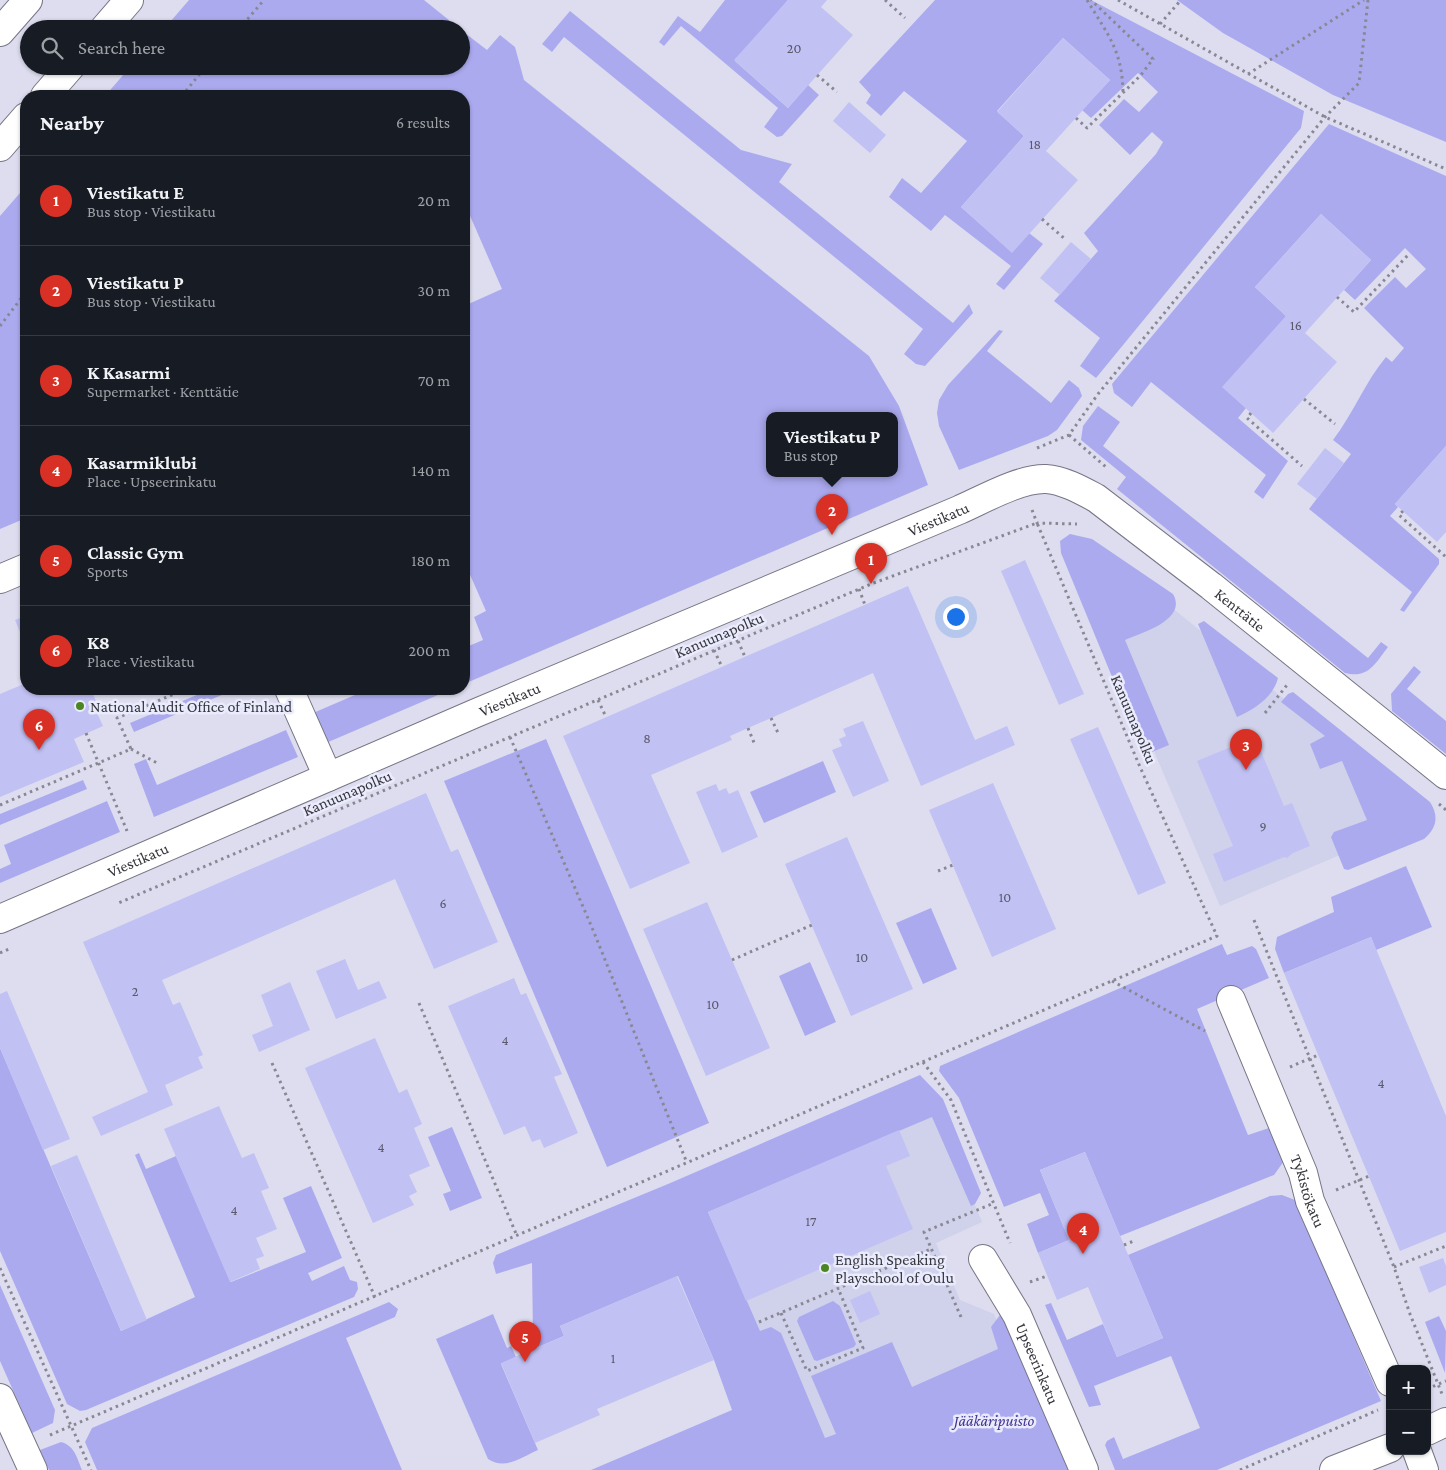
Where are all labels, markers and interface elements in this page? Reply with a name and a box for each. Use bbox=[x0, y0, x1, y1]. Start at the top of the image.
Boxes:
search box bbox=[20, 20, 470, 75]
icon: search bbox=[38, 34, 66, 62]
text: Search here bbox=[78, 37, 165, 58]
house number: 20 bbox=[787, 40, 801, 56]
text: Nearby bbox=[40, 111, 104, 135]
text: 6 results bbox=[396, 114, 450, 131]
house number: 18 bbox=[1029, 136, 1041, 152]
text: Viestikatu E bbox=[87, 182, 184, 203]
text: 1 bbox=[53, 192, 59, 209]
text: 20 m bbox=[417, 192, 450, 209]
text: Bus stop · Viestikatu bbox=[87, 203, 216, 220]
text: Viestikatu P bbox=[87, 272, 184, 293]
text: 2 bbox=[52, 282, 60, 299]
text: 30 m bbox=[418, 282, 450, 299]
text: Bus stop · Viestikatu bbox=[87, 293, 216, 310]
house number: 16 bbox=[1290, 317, 1302, 333]
text: K Kasarmi bbox=[87, 362, 170, 383]
text: 3 bbox=[52, 372, 60, 389]
text: 70 m bbox=[418, 372, 450, 389]
text: Supermarket · Kenttätie bbox=[87, 383, 239, 400]
popup bbox=[766, 412, 898, 477]
text: Viestikatu P bbox=[784, 426, 880, 447]
text: Bus stop bbox=[784, 447, 838, 464]
text: Kasarmiklubi bbox=[87, 452, 197, 473]
text: 4 bbox=[52, 462, 60, 479]
text: 140 m bbox=[412, 462, 450, 479]
text: Place · Upseerinkatu bbox=[87, 473, 216, 490]
pin: 2 bbox=[816, 494, 848, 535]
street label: Viestikatu bbox=[905, 498, 972, 539]
text: Classic Gym bbox=[87, 542, 184, 563]
pin: 1 bbox=[855, 543, 887, 584]
text: 5 bbox=[52, 552, 60, 569]
text: 180 m bbox=[411, 552, 450, 569]
text: Sports bbox=[87, 563, 128, 580]
street label: Kenttätie bbox=[1212, 584, 1269, 635]
your location bbox=[943, 604, 969, 630]
street label: Kanuunapolku bbox=[672, 608, 767, 662]
text: K8 bbox=[87, 632, 110, 653]
text: 6 bbox=[52, 642, 60, 659]
text: 200 m bbox=[408, 642, 450, 659]
text: Place · Viestikatu bbox=[87, 653, 195, 670]
street label: Kanuunapolku bbox=[1107, 672, 1161, 767]
street label: Viestikatu bbox=[476, 678, 543, 719]
place label: National Audit Office of Finland bbox=[90, 698, 293, 715]
marker: National Audit Office of Finland bbox=[74, 700, 86, 712]
pin: 6 bbox=[23, 709, 55, 750]
pin: 3 bbox=[1230, 729, 1262, 770]
house number: 8 bbox=[643, 730, 651, 746]
street label: Kanuunapolku bbox=[300, 766, 395, 820]
house number: 9 bbox=[1259, 818, 1267, 834]
street label: Viestikatu bbox=[105, 839, 171, 880]
house number: 10 bbox=[999, 889, 1011, 905]
house number: 6 bbox=[439, 895, 447, 911]
house number: 10 bbox=[856, 949, 868, 965]
house number: 2 bbox=[132, 983, 139, 999]
house number: 10 bbox=[707, 996, 719, 1012]
house number: 4 bbox=[501, 1032, 509, 1048]
house number: 4 bbox=[1377, 1075, 1385, 1091]
house number: 4 bbox=[377, 1139, 385, 1155]
street label: Tykistökatu bbox=[1288, 1152, 1329, 1230]
house number: 4 bbox=[230, 1202, 238, 1218]
house number: 17 bbox=[805, 1213, 817, 1229]
pin: 4 bbox=[1067, 1213, 1099, 1254]
place label: English Speaking Playschool of Oulu bbox=[835, 1251, 954, 1287]
marker: English Speaking Playschool of Oulu bbox=[819, 1262, 831, 1274]
street label: Upseerinkatu bbox=[1013, 1320, 1063, 1407]
pin: 5 bbox=[509, 1321, 541, 1362]
house number: 1 bbox=[611, 1350, 616, 1366]
map controls bbox=[1386, 1365, 1431, 1455]
button: + bbox=[1386, 1365, 1431, 1410]
button: − bbox=[1386, 1410, 1431, 1455]
park label: Jääkäripuisto bbox=[951, 1412, 1034, 1430]

